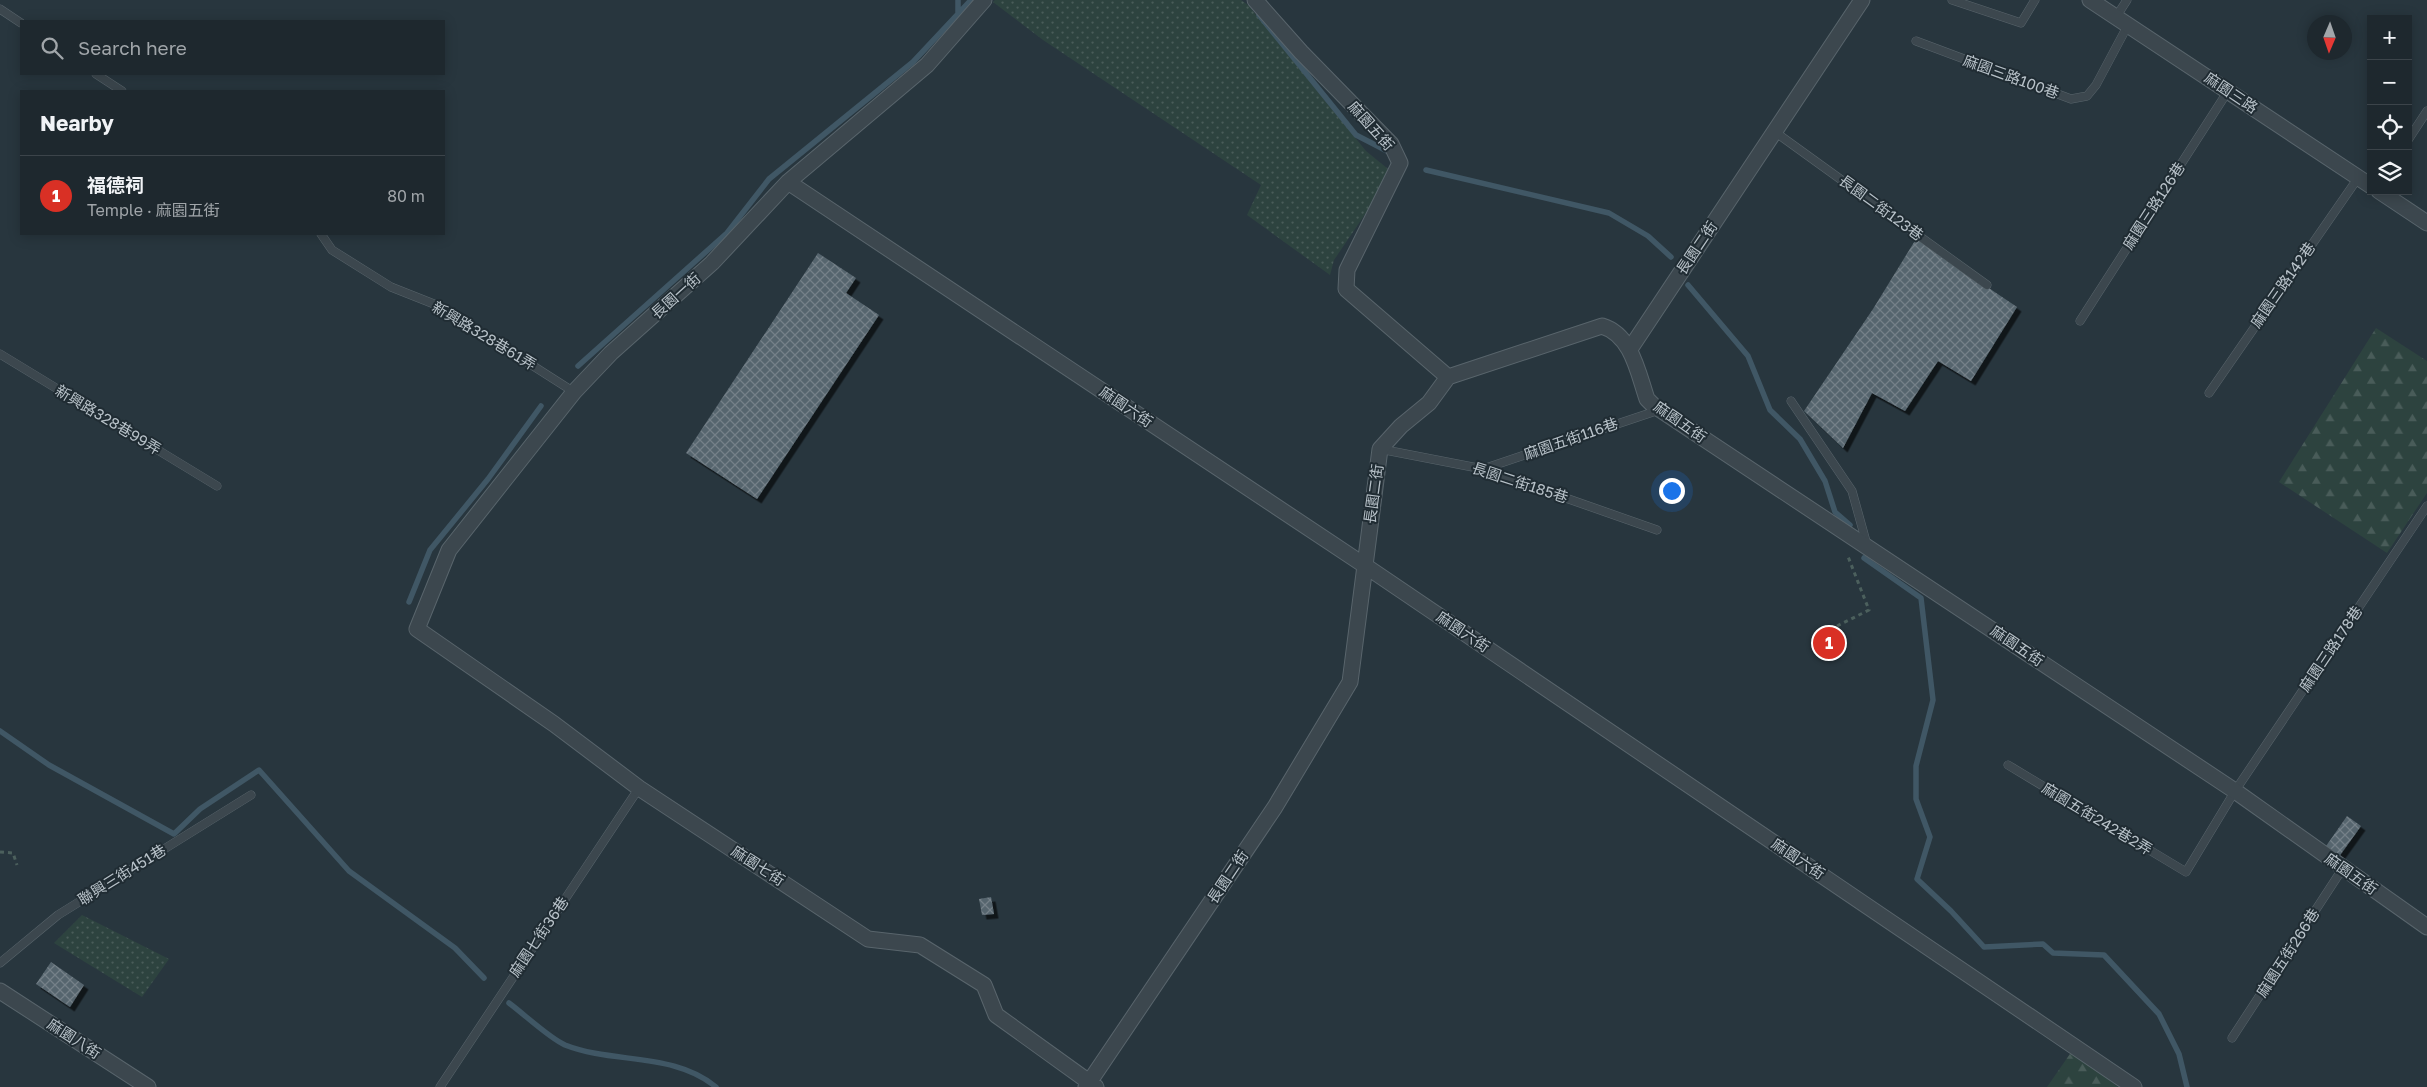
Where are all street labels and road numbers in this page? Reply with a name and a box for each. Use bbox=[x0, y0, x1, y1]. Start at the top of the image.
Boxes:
street label: 麻園三路100巷 bbox=[1961, 50, 2062, 102]
street label: 麻園三路 bbox=[2202, 68, 2261, 116]
street label: 麻園五街 bbox=[1345, 97, 1399, 154]
street label: 麻園三路126巷 bbox=[2118, 159, 2188, 252]
street label: 長園二街123巷 bbox=[1836, 171, 1927, 244]
street label: 長園二街 bbox=[1672, 218, 1720, 277]
street label: 麻園三路142巷 bbox=[2246, 238, 2318, 331]
street label: 長園一街 bbox=[647, 268, 704, 322]
street label: 新興路328巷61弄 bbox=[429, 297, 540, 373]
street label: 新興路328巷99弄 bbox=[53, 381, 164, 458]
street label: 麻園六街 bbox=[1097, 382, 1156, 430]
street label: 麻園五街 bbox=[1651, 397, 1710, 446]
street label: 麻園五街116巷 bbox=[1521, 413, 1620, 463]
street label: 長園二街185巷 bbox=[1470, 458, 1571, 506]
street label: 長園二街 bbox=[1360, 463, 1386, 525]
street label: 麻園三路178巷 bbox=[2295, 602, 2365, 695]
street label: 麻園六街 bbox=[1434, 607, 1493, 655]
street label: 麻園五街 bbox=[1988, 621, 2047, 669]
street label: 麻園五街242巷2弄 bbox=[2039, 778, 2156, 858]
street label: 麻園六街 bbox=[1769, 834, 1828, 882]
street label: 聯興三街451巷 bbox=[74, 840, 169, 908]
street label: 麻園七街 bbox=[728, 841, 789, 889]
street label: 長園二街 bbox=[1203, 847, 1251, 906]
street label: 麻園五街 bbox=[2322, 849, 2381, 898]
street label: 麻園七街36巷 bbox=[505, 893, 572, 980]
street label: 麻園五街266巷 bbox=[2252, 905, 2322, 1000]
street label: 麻園八街 bbox=[44, 1014, 105, 1062]

